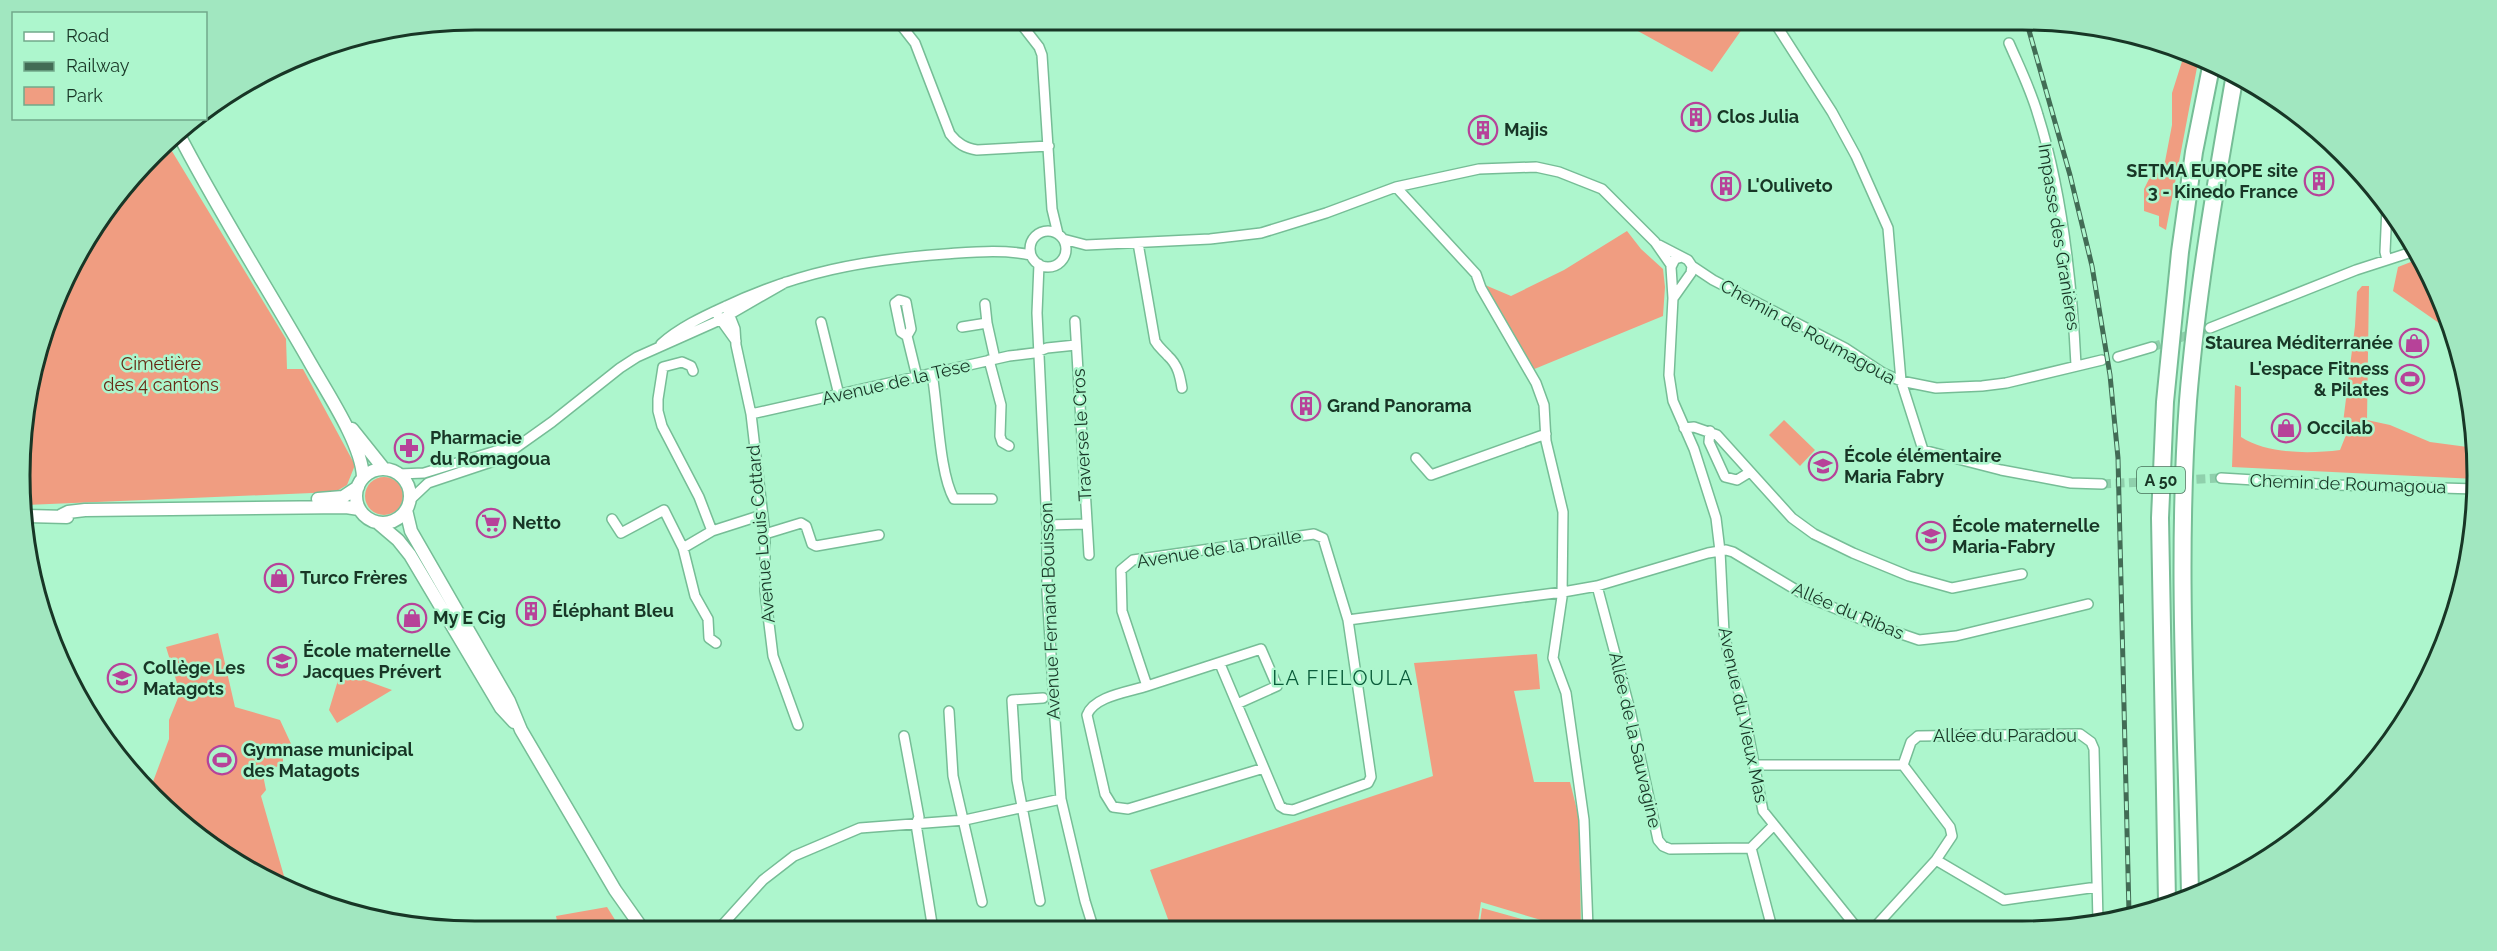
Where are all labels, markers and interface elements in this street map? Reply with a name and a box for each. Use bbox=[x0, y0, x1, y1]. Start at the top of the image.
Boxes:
legend bbox=[12, 12, 207, 120]
text: Road bbox=[66, 25, 109, 46]
text: Railway bbox=[66, 55, 130, 76]
text: Park bbox=[66, 85, 103, 106]
building icon: Clos Julia bbox=[1680, 101, 1712, 133]
place label: Clos Julia bbox=[1717, 106, 1799, 127]
building icon: Majis bbox=[1467, 114, 1499, 146]
place label: Majis bbox=[1504, 119, 1548, 140]
street label: Impasse des Granières bbox=[2034, 142, 2085, 332]
place label: SETMA EUROPE site 3 - Kinedo France bbox=[2126, 160, 2298, 202]
building icon: SETMA EUROPE site 3 - Kinedo France bbox=[2303, 165, 2335, 197]
building icon: L'Ouliveto bbox=[1710, 170, 1742, 202]
place label: L'Ouliveto bbox=[1747, 175, 1833, 196]
street label: Chemin de Roumagoua bbox=[1717, 275, 1899, 388]
shop icon: Staurea Méditerranée bbox=[2398, 327, 2430, 359]
place label: Staurea Méditerranée bbox=[2205, 332, 2393, 353]
park label: Cimetière des 4 cantons bbox=[103, 353, 219, 395]
street label: Avenue de la Tèse bbox=[820, 354, 973, 409]
place label: L'espace Fitness & Pilates bbox=[2249, 358, 2389, 400]
sports icon: L'espace Fitness & Pilates bbox=[2394, 363, 2426, 395]
street label: Traverse le Cros bbox=[1068, 368, 1095, 502]
building icon: Grand Panorama bbox=[1290, 390, 1322, 422]
place label: Grand Panorama bbox=[1327, 395, 1472, 416]
shop icon: Occilab bbox=[2270, 412, 2302, 444]
place label: Occilab bbox=[2307, 417, 2373, 438]
place label: Pharmacie du Romagoua bbox=[430, 427, 550, 469]
pharmacy icon: Pharmacie du Romagoua bbox=[393, 432, 425, 464]
street label: Avenue Louis Cottard bbox=[742, 444, 779, 624]
place label: École élémentaire Maria Fabry bbox=[1844, 445, 2002, 487]
school or university icon: École élémentaire Maria Fabry bbox=[1807, 450, 1839, 482]
road number: A 50 bbox=[2137, 467, 2185, 493]
street label: Chemin de Roumagoua bbox=[2249, 470, 2447, 497]
street label: Avenue Fernand Bouisson bbox=[1035, 502, 1064, 720]
supermarket icon: Netto bbox=[475, 507, 507, 539]
place label: Netto bbox=[512, 512, 561, 533]
place label: École maternelle Maria-Fabry bbox=[1952, 515, 2100, 557]
school or university icon: École maternelle Maria-Fabry bbox=[1915, 520, 1947, 552]
street label: Avenue de la Draille bbox=[1135, 525, 1303, 572]
shop icon: Turco Frères bbox=[263, 562, 295, 594]
place label: Turco Frères bbox=[300, 567, 407, 588]
street label: Allée du Ribas bbox=[1789, 578, 1908, 644]
building icon: Éléphant Bleu bbox=[515, 595, 547, 627]
place label: Éléphant Bleu bbox=[552, 600, 674, 621]
shop icon: My E Cig bbox=[396, 602, 428, 634]
place label: My E Cig bbox=[433, 607, 506, 628]
street label: Avenue du Vieux Mas bbox=[1715, 625, 1772, 805]
place label: École maternelle Jacques Prévert bbox=[303, 640, 451, 682]
school or university icon: École maternelle Jacques Prévert bbox=[266, 645, 298, 677]
street label: Allée de la Sauvagine bbox=[1605, 650, 1666, 830]
place label: Collège Les Matagots bbox=[143, 657, 245, 699]
school or university icon: Collège Les Matagots bbox=[106, 662, 138, 694]
district label: LA FIELOULA bbox=[1272, 666, 1414, 690]
street label: Allée du Paradou bbox=[1933, 725, 2077, 746]
place label: Gymnase municipal des Matagots bbox=[243, 739, 414, 781]
sports icon: Gymnase municipal des Matagots bbox=[206, 744, 238, 776]

